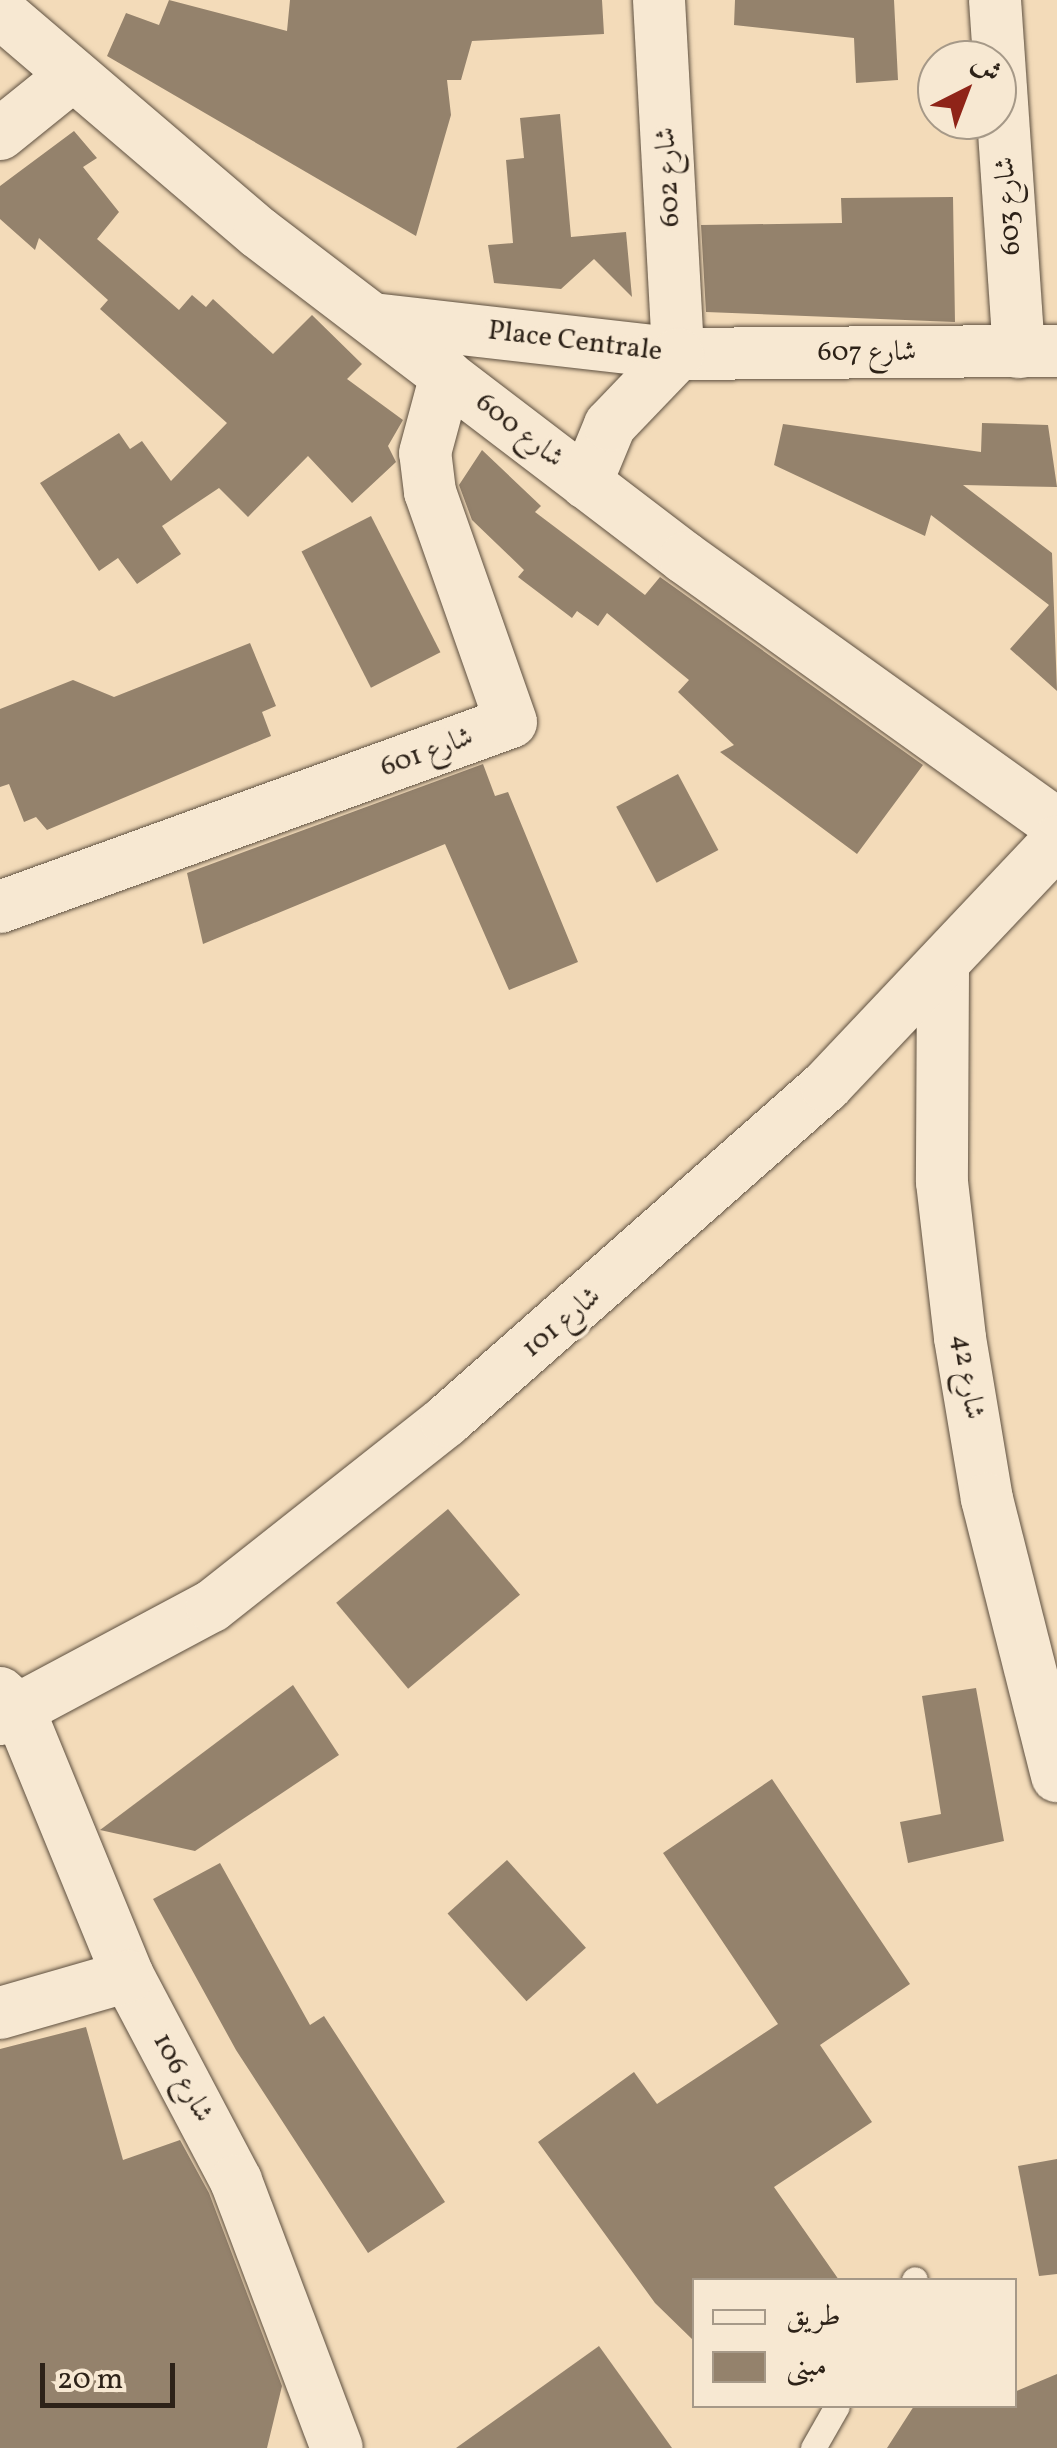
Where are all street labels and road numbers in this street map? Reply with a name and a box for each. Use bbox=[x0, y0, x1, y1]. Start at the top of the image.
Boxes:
street label: شارع 602 bbox=[650, 126, 688, 228]
street label: شارع 603 bbox=[989, 156, 1029, 256]
street label: Place Centrale bbox=[486, 315, 664, 369]
street label: شارع 607 bbox=[818, 336, 916, 370]
street label: شارع 600 bbox=[468, 386, 570, 476]
street label: شارع 601 bbox=[376, 721, 478, 785]
street label: شارع 101 bbox=[516, 1280, 608, 1366]
street label: شارع 42 bbox=[944, 1332, 990, 1422]
street label: شارع 106 bbox=[145, 2028, 219, 2128]

